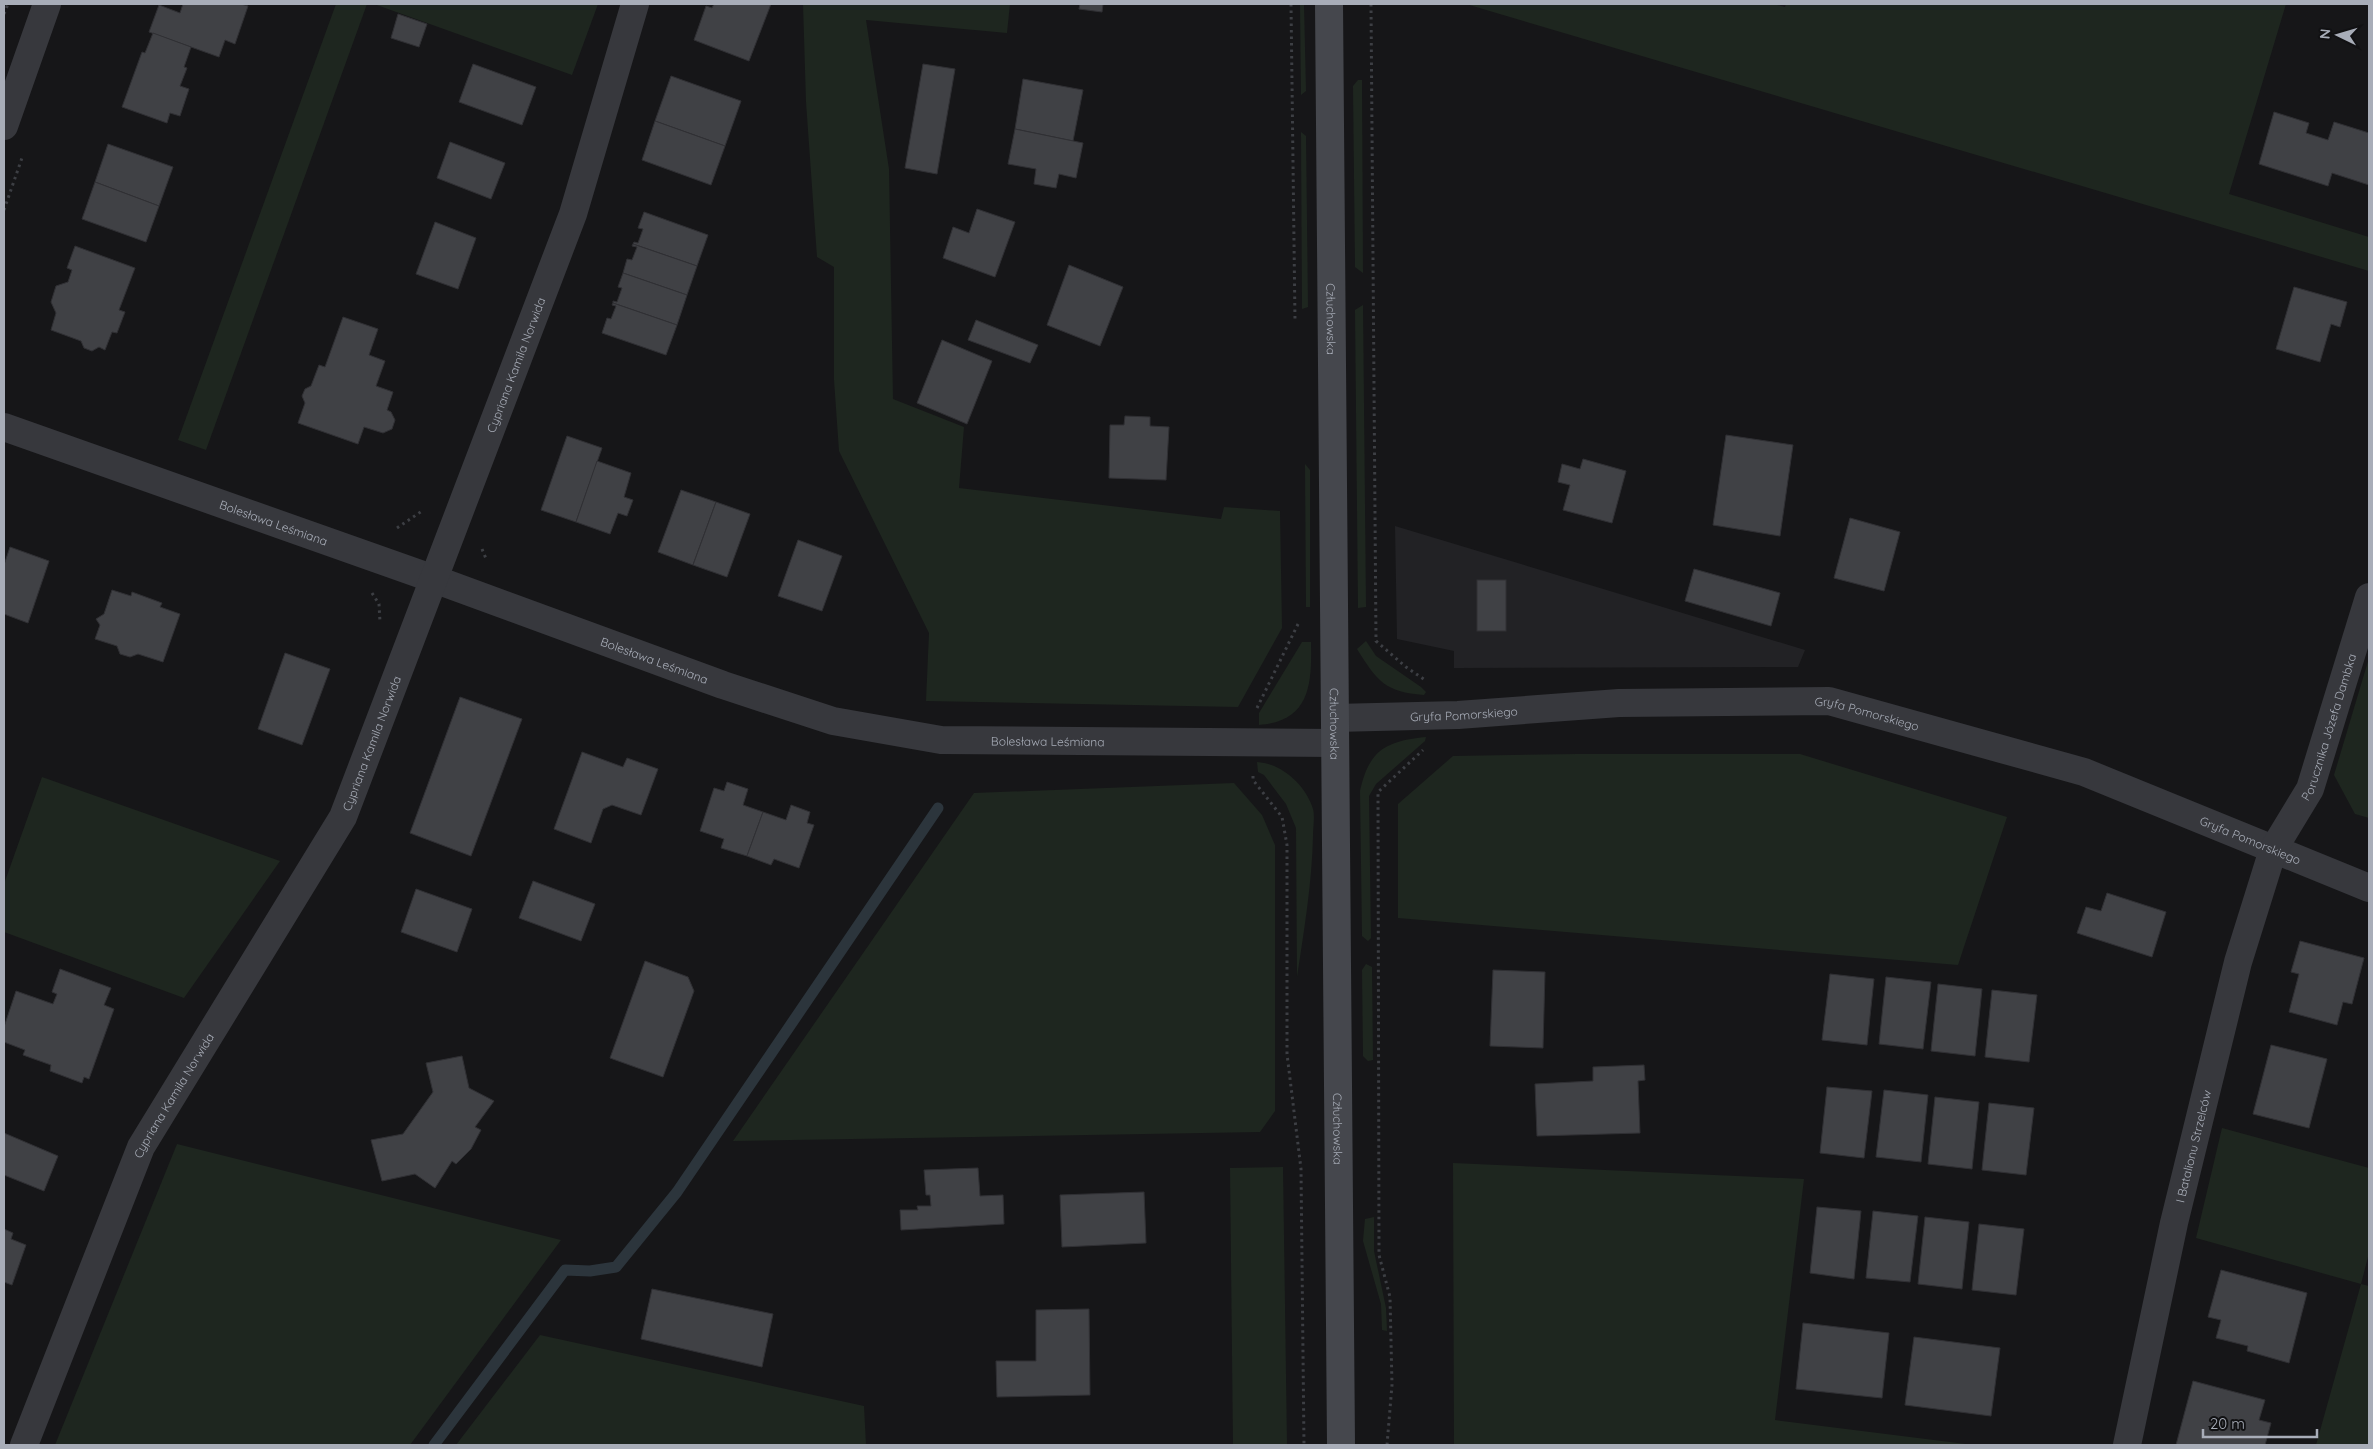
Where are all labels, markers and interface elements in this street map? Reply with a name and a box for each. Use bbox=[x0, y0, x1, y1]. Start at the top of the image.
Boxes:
north arrow bbox=[2313, 10, 2363, 60]
text: N bbox=[2316, 28, 2334, 40]
street label: Człuchowska bbox=[1324, 283, 1339, 355]
street label: Cypriana Kamila Norwida bbox=[483, 295, 548, 435]
street label: Bolesława Leśmiana bbox=[218, 496, 330, 548]
street label: Bolesława Leśmiana bbox=[599, 633, 710, 686]
street label: Porucznika Józefa Dambka bbox=[2297, 652, 2359, 803]
street label: Cypriana Kamila Norwida bbox=[339, 673, 404, 813]
street label: Człuchowska bbox=[1327, 688, 1343, 760]
street label: Gryfa Pomorskiego bbox=[1815, 693, 1921, 733]
street label: Gryfa Pomorskiego bbox=[1410, 703, 1518, 724]
street label: Bolesława Leśmiana bbox=[991, 733, 1105, 749]
street label: Gryfa Pomorskiego bbox=[2198, 813, 2303, 867]
street label: Cypriana Kamila Norwida bbox=[130, 1030, 217, 1160]
street label: I Batalionu Strzelców bbox=[2172, 1088, 2214, 1204]
street label: Człuchowska bbox=[1331, 1093, 1346, 1165]
scale bar bbox=[2203, 1406, 2317, 1438]
text: 20 m bbox=[2210, 1414, 2245, 1433]

